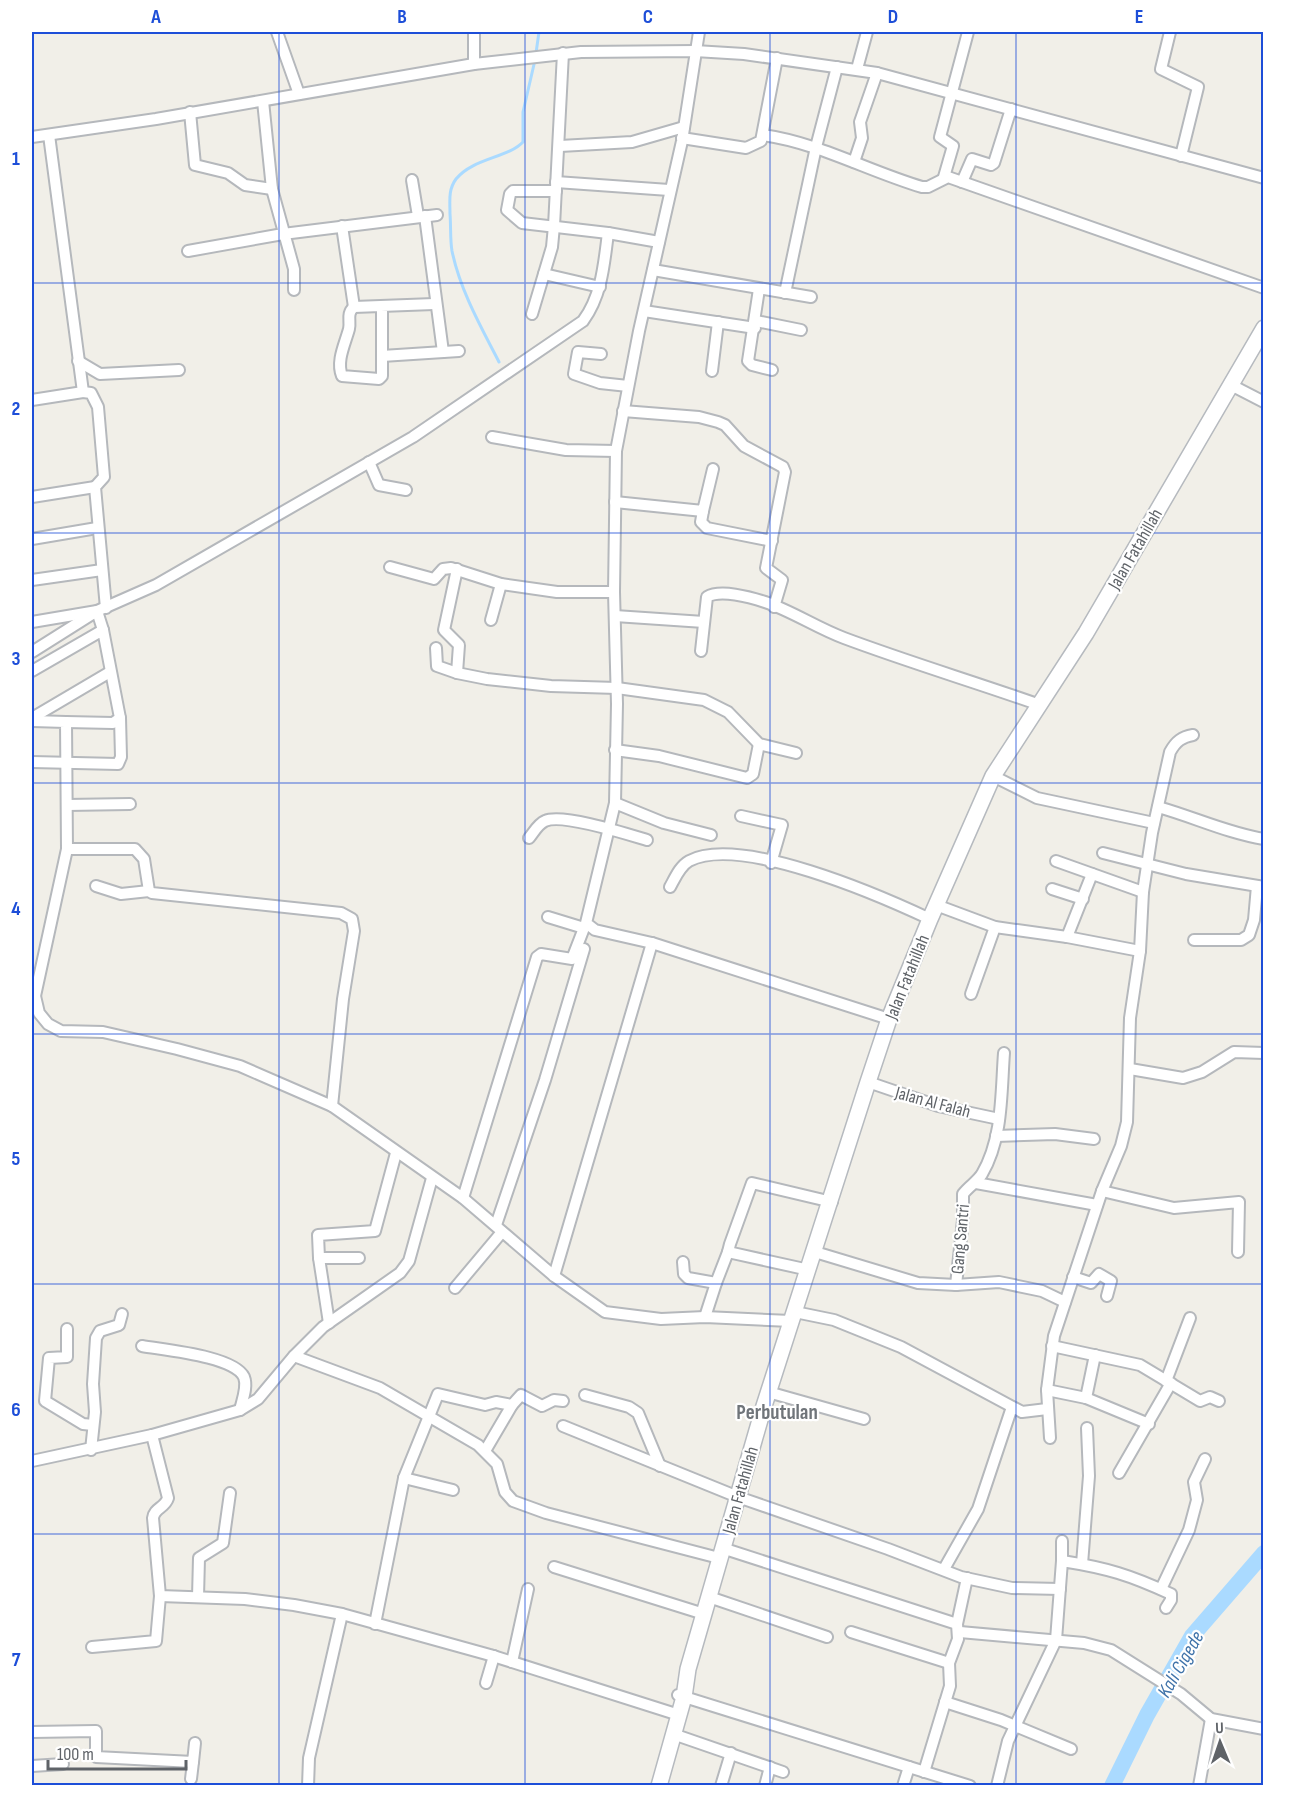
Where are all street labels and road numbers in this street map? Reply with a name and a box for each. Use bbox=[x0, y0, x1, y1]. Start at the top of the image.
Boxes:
street label: Jalan Fatahillah bbox=[1103, 505, 1167, 594]
street label: Jalan Fatahillah bbox=[881, 932, 934, 1024]
street label: Jalan Al Falah bbox=[892, 1082, 973, 1123]
street label: Gang Santri bbox=[947, 1203, 974, 1275]
street label: Jalan Fatahillah bbox=[718, 1444, 763, 1537]

